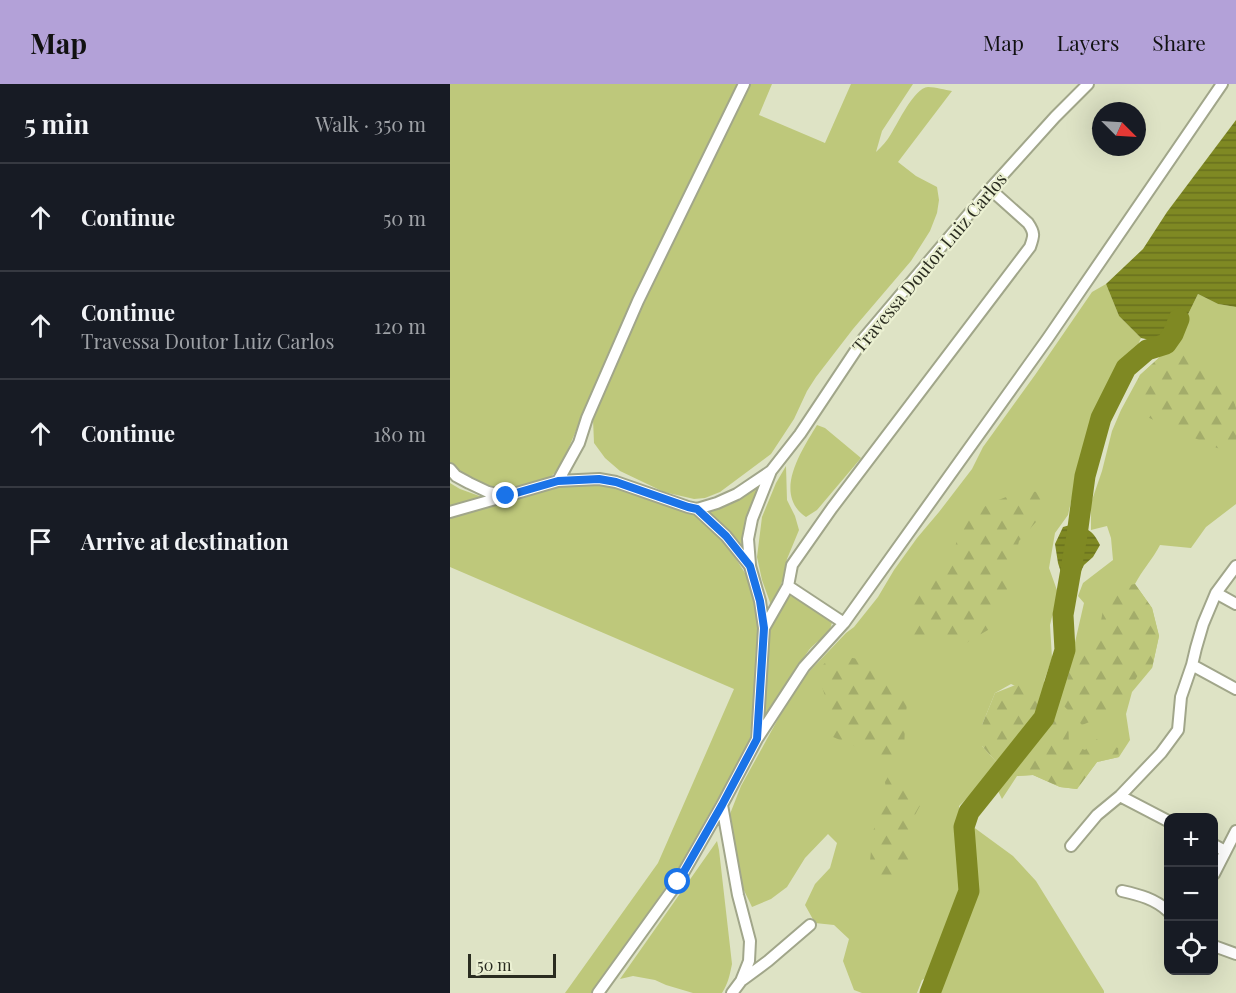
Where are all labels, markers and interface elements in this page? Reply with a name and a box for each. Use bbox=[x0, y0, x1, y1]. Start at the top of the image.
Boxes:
text: Map bbox=[30, 24, 87, 61]
text: Map bbox=[983, 28, 1024, 56]
text: Layers bbox=[1057, 28, 1119, 56]
text: Share bbox=[1152, 28, 1206, 56]
north arrow bbox=[1092, 102, 1146, 156]
text: 5 min bbox=[24, 106, 89, 141]
text: Walk · 350 m bbox=[315, 110, 426, 137]
street label: Travessa Doutor Luiz Carlos bbox=[847, 167, 1012, 357]
icon: ahead bbox=[24, 201, 57, 234]
text: Continue bbox=[81, 202, 175, 232]
text: 50 m bbox=[383, 204, 426, 231]
text: Continue bbox=[81, 297, 175, 327]
icon: ahead bbox=[24, 309, 57, 342]
text: 120 m bbox=[374, 312, 426, 339]
text: Travessa Doutor Luiz Carlos bbox=[81, 327, 334, 354]
icon: ahead bbox=[24, 417, 57, 450]
text: Continue bbox=[81, 418, 175, 448]
text: 180 m bbox=[373, 420, 426, 447]
route end bbox=[492, 482, 518, 508]
icon: arrive bbox=[24, 525, 57, 558]
text: Arrive at destination bbox=[81, 526, 289, 556]
map controls bbox=[1164, 813, 1218, 975]
button: + bbox=[1164, 813, 1218, 867]
button: − bbox=[1164, 867, 1218, 921]
route start bbox=[664, 868, 690, 894]
button: locate bbox=[1164, 921, 1218, 975]
scale bar bbox=[468, 951, 556, 978]
text: 50 m bbox=[477, 954, 511, 975]

